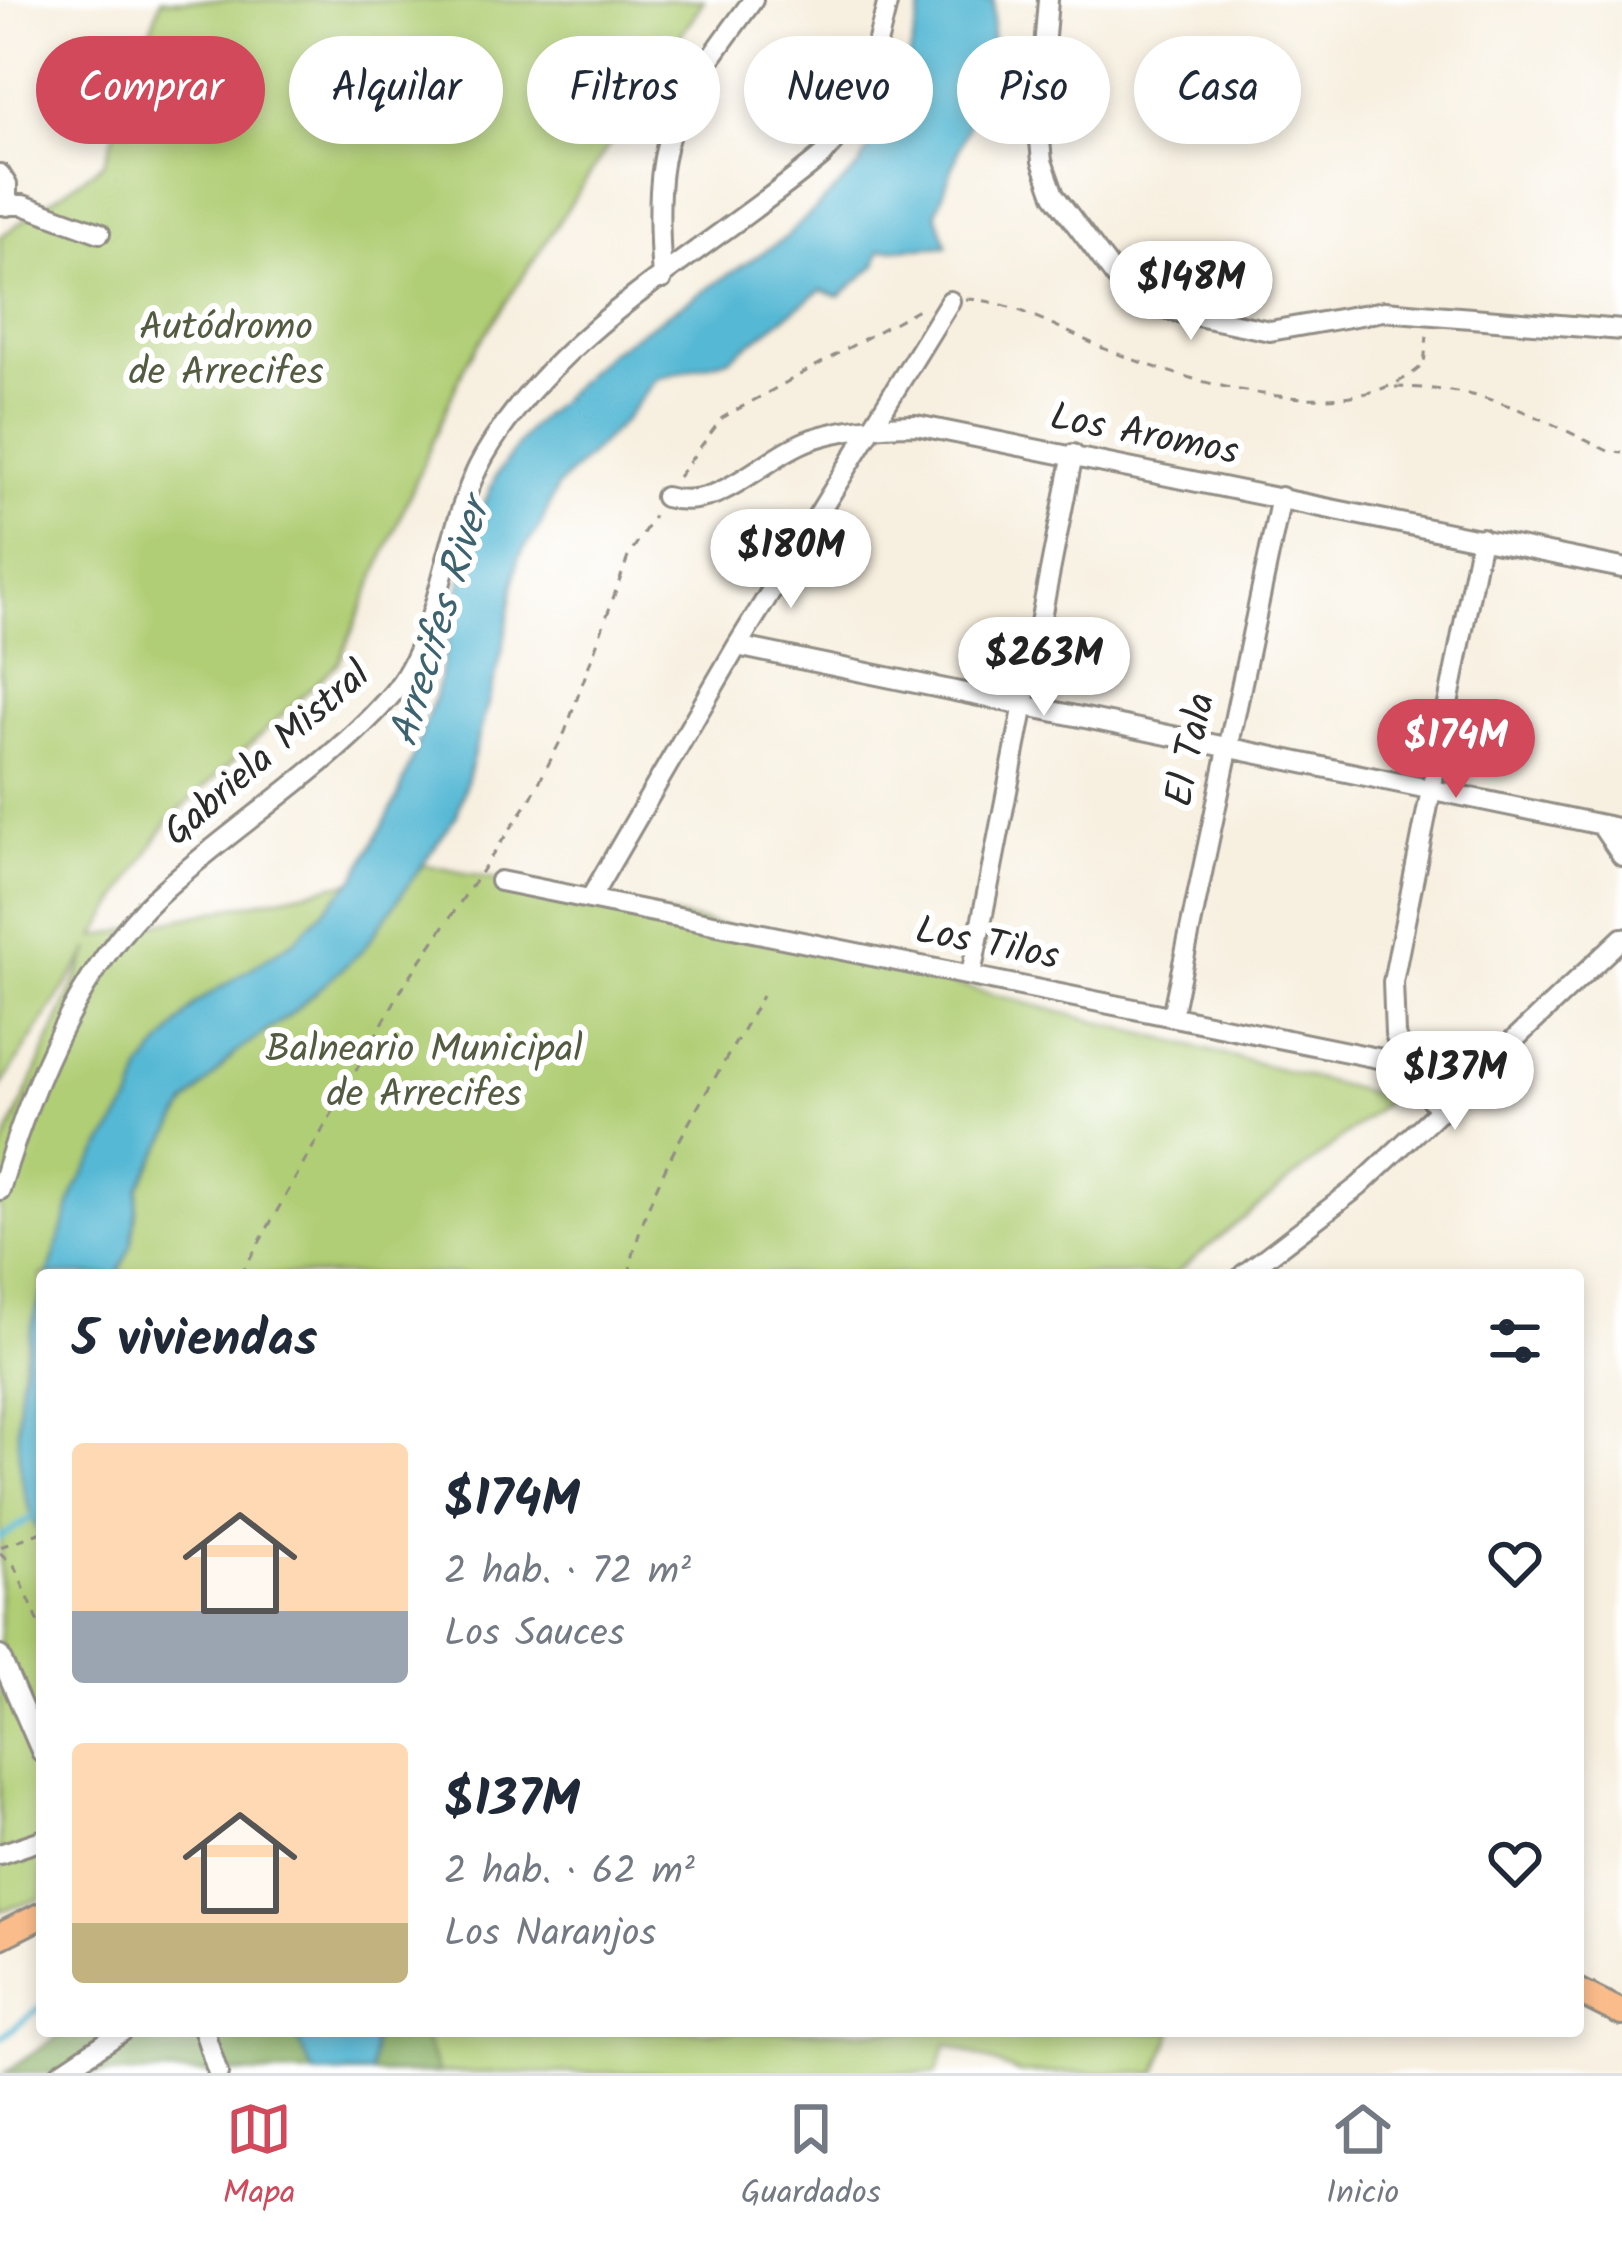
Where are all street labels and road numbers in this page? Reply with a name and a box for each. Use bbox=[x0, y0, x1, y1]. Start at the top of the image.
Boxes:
street label: Los Aromos bbox=[1044, 387, 1244, 485]
street label: Gabriela Mistral bbox=[150, 647, 386, 863]
street label: El Tala bbox=[1150, 687, 1234, 813]
street label: Los Tilos bbox=[910, 901, 1065, 989]

